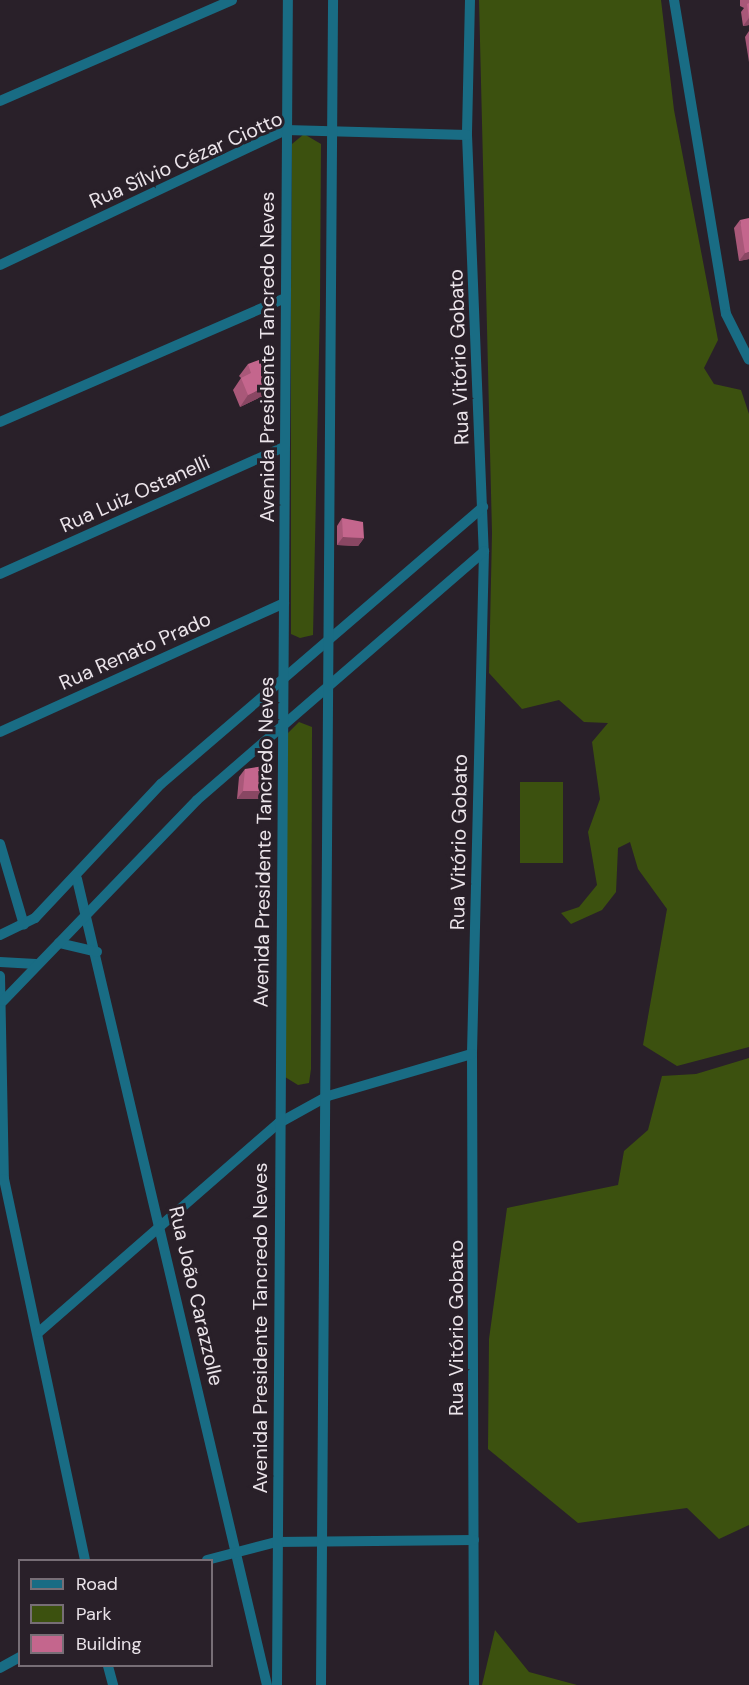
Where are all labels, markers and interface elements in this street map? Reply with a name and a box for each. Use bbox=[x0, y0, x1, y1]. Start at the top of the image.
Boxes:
street label: Rua Sílvio Cézar Ciotto bbox=[86, 107, 286, 213]
street label: Avenida Presidente Tancredo Neves bbox=[255, 192, 279, 522]
street label: Rua Vitório Gobato bbox=[444, 269, 474, 445]
street label: Rua Luiz Ostanelli bbox=[56, 450, 214, 538]
street label: Rua Renato Prado bbox=[56, 607, 214, 695]
street label: Avenida Presidente Tancredo Neves bbox=[249, 676, 279, 1008]
street label: Rua Vitório Gobato bbox=[445, 754, 473, 930]
street label: Avenida Presidente Tancredo Neves bbox=[248, 1163, 272, 1493]
street label: Rua João Carazzolle bbox=[164, 1204, 228, 1388]
street label: Rua Vitório Gobato bbox=[444, 1240, 468, 1416]
legend bbox=[18, 1559, 213, 1667]
text: Road bbox=[76, 1572, 118, 1596]
text: Park bbox=[76, 1602, 112, 1626]
text: Building bbox=[76, 1632, 141, 1656]

